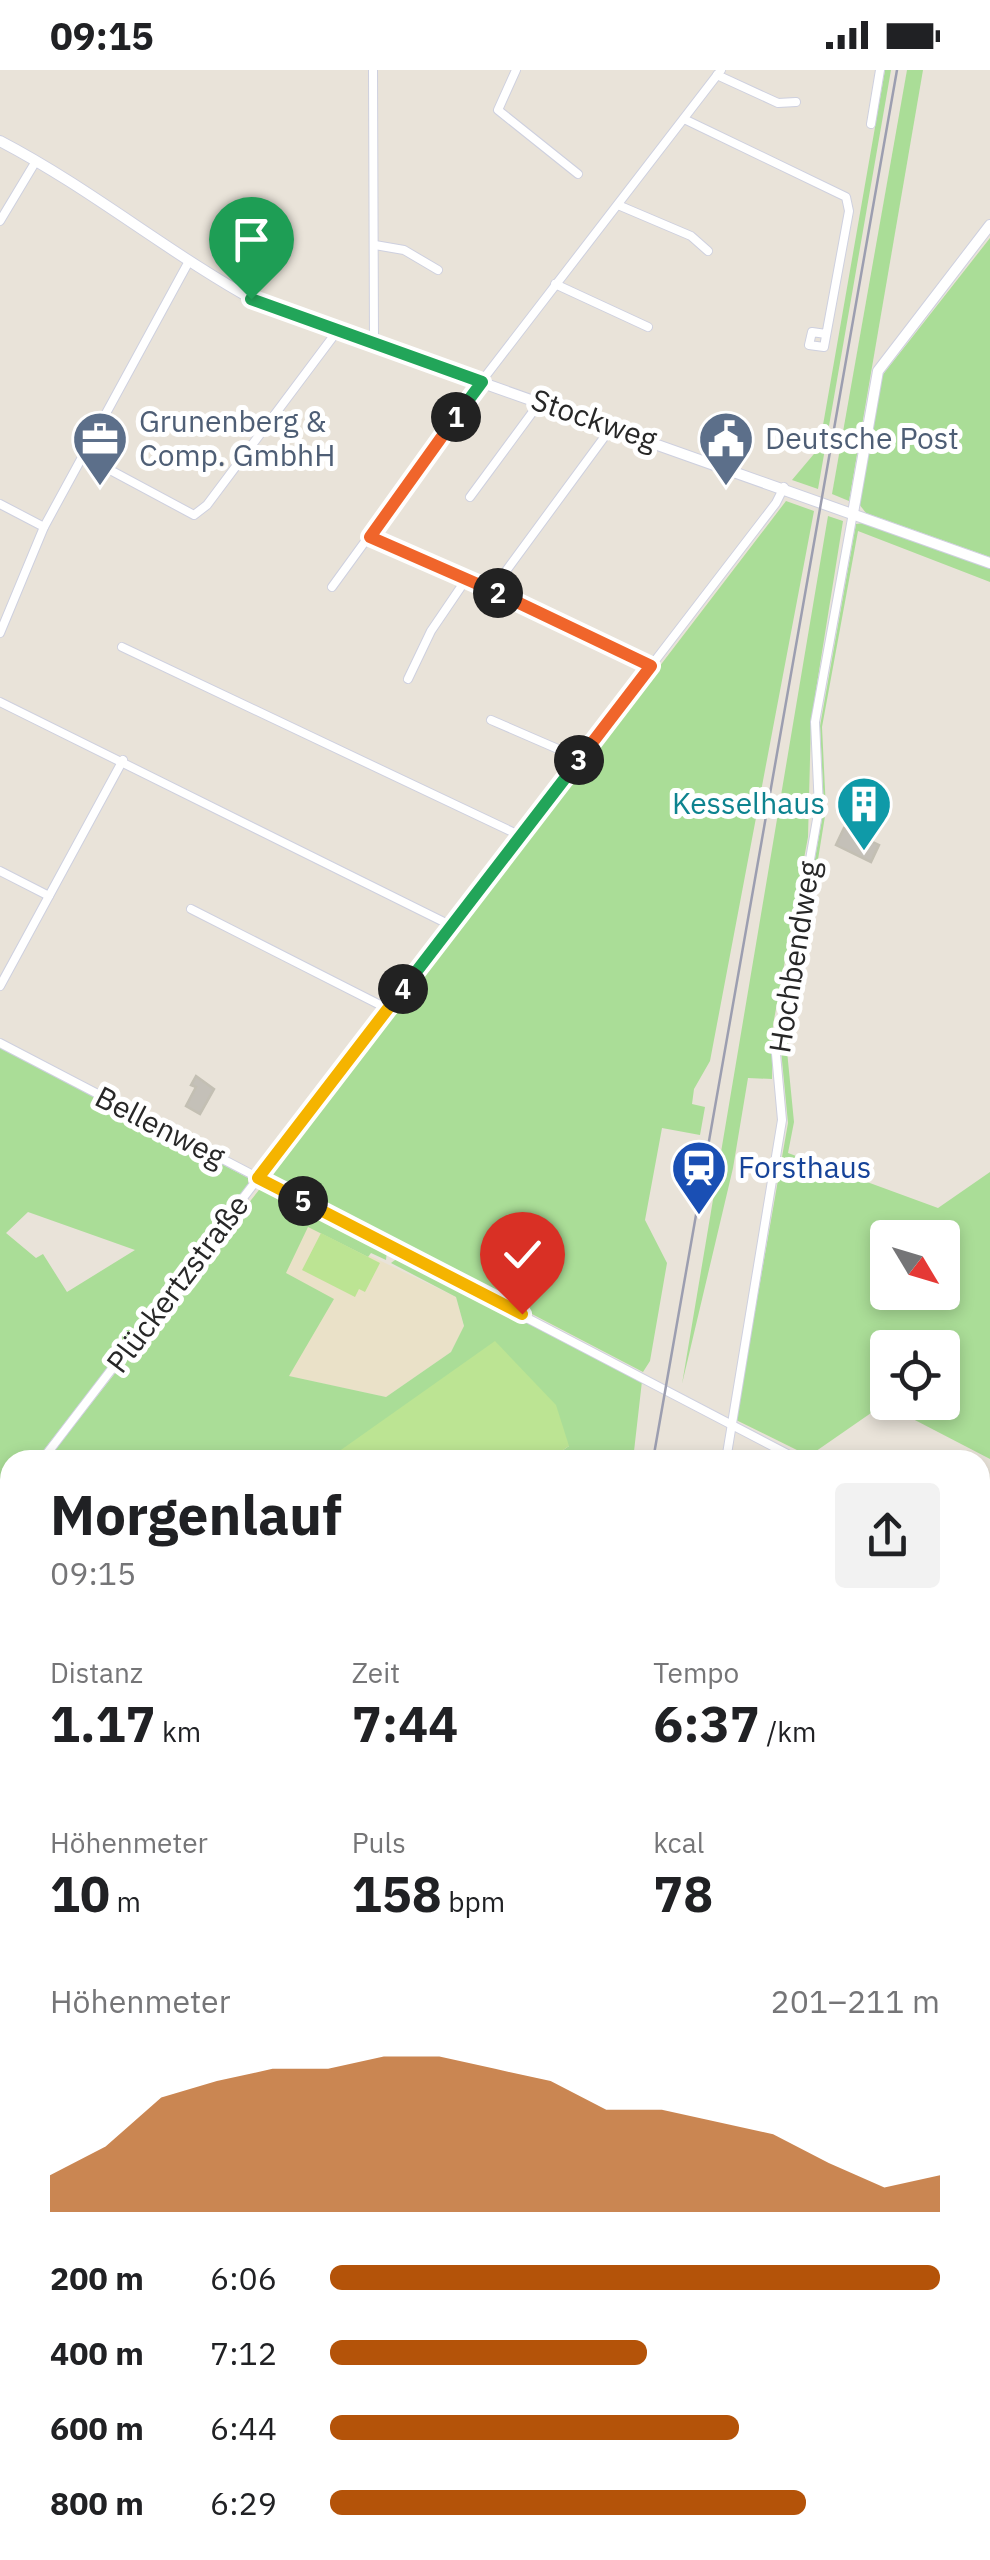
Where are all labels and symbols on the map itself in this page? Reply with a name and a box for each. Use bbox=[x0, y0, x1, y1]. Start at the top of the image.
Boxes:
pin bbox=[209, 197, 294, 300]
street label: Stockweg bbox=[526, 379, 663, 458]
pin: 1 bbox=[431, 392, 481, 442]
place label: Grunenberg & Comp. GmbhH bbox=[139, 401, 335, 474]
office icon: Grunenberg & Comp. GmbhH bbox=[70, 409, 130, 488]
public building icon: Deutsche Post bbox=[696, 409, 756, 488]
place label: Deutsche Post bbox=[765, 418, 959, 457]
pin: 2 bbox=[473, 568, 523, 618]
pin: 3 bbox=[554, 735, 604, 785]
building icon: Kesselhaus bbox=[834, 774, 894, 853]
place label: Kesselhaus bbox=[672, 783, 825, 822]
street label: Hochbendweg bbox=[759, 858, 828, 1055]
pin: 4 bbox=[378, 964, 428, 1014]
street label: Bellenweg bbox=[89, 1076, 232, 1175]
station icon: Forsthaus bbox=[669, 1138, 729, 1217]
place label: Forsthaus bbox=[738, 1147, 871, 1186]
pin: 5 bbox=[278, 1176, 328, 1226]
street label: Plückertzstraße bbox=[97, 1186, 257, 1380]
pin bbox=[480, 1212, 565, 1315]
north arrow bbox=[870, 1220, 960, 1310]

